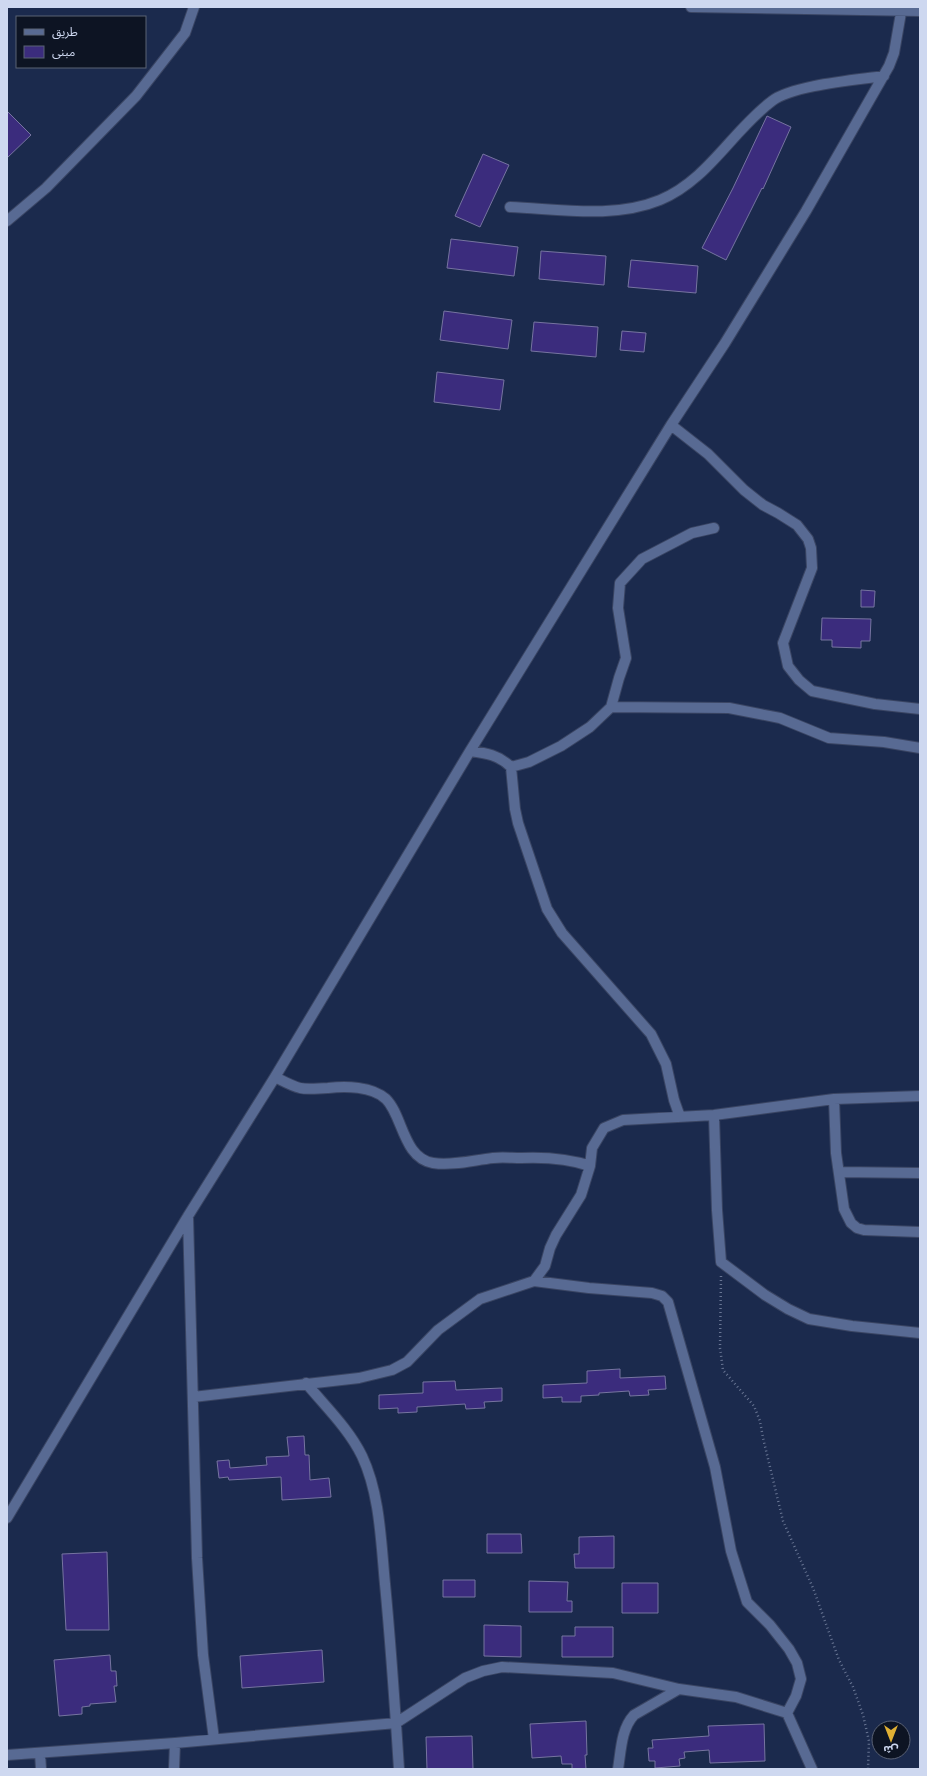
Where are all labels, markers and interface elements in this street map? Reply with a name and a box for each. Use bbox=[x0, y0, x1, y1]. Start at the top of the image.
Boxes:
legend bbox=[16, 16, 146, 68]
text: طريق bbox=[52, 25, 78, 40]
text: مبنى bbox=[52, 45, 75, 59]
north arrow bbox=[871, 1720, 911, 1760]
text: ش bbox=[883, 1743, 899, 1756]

